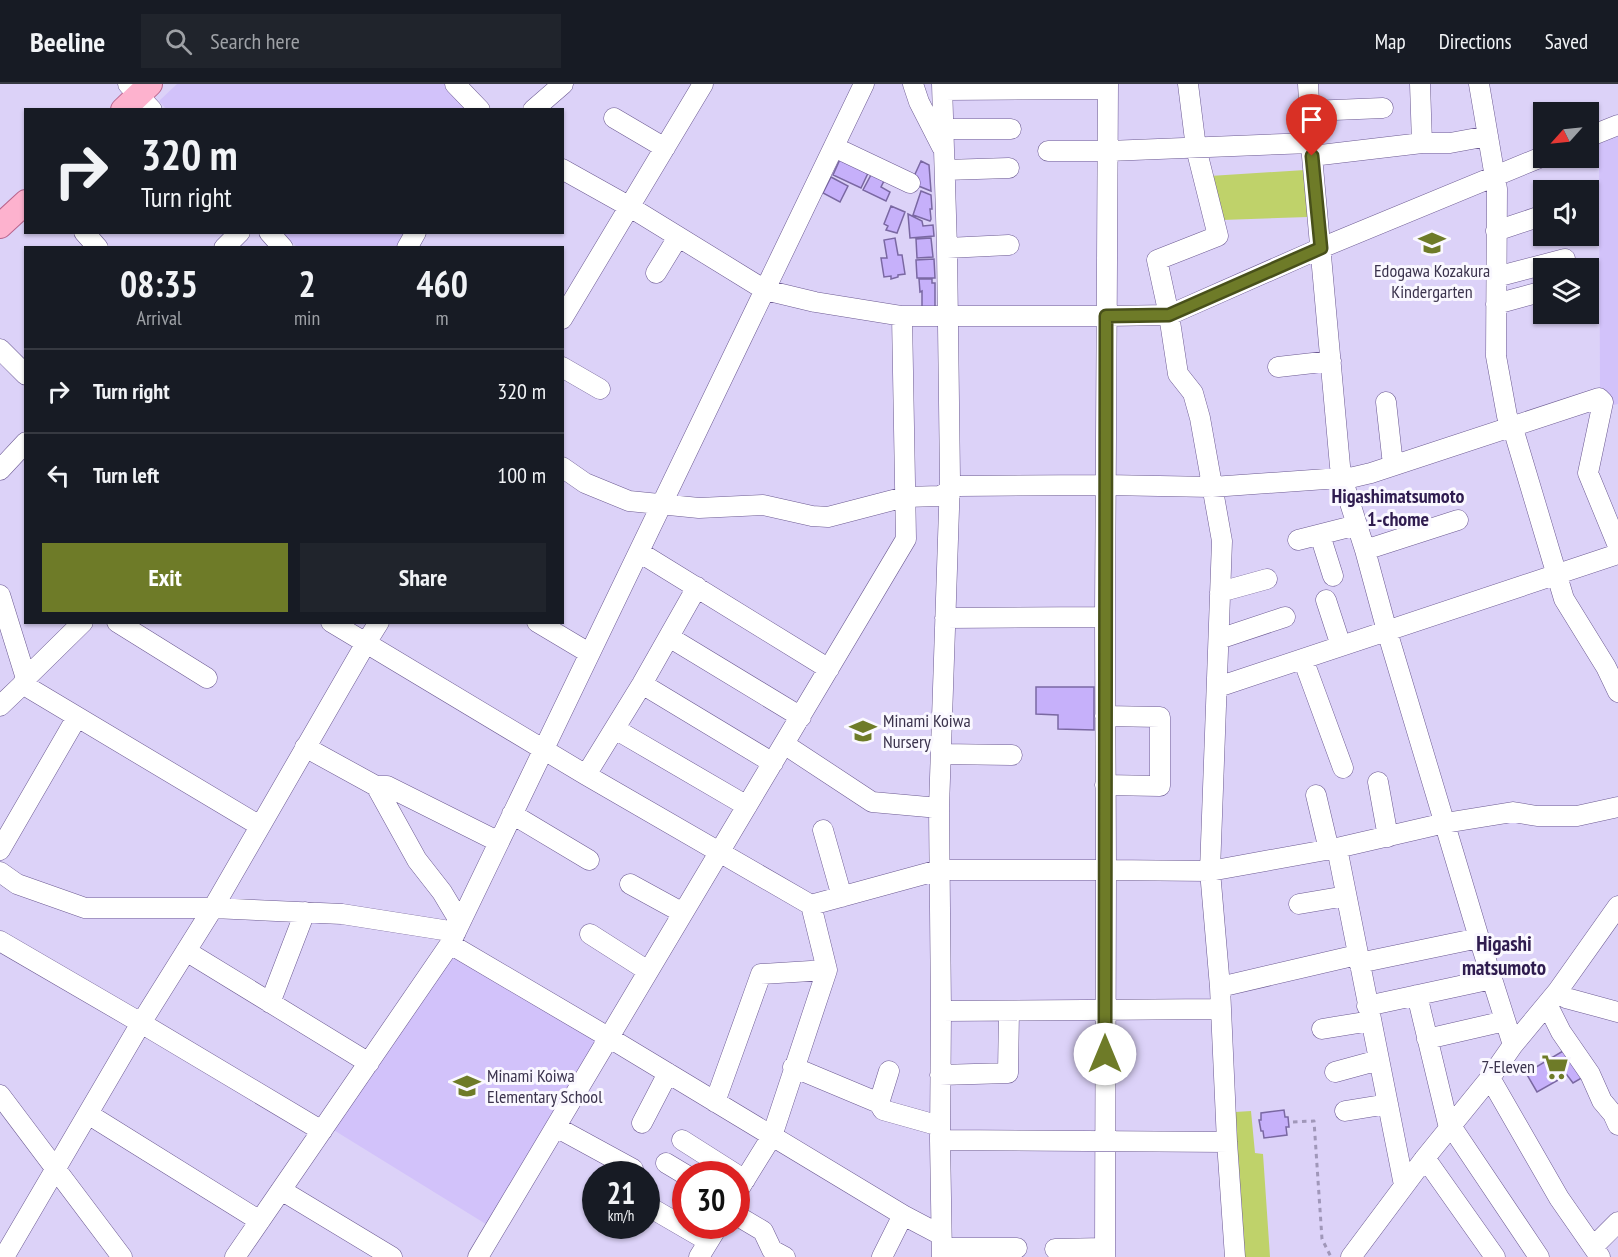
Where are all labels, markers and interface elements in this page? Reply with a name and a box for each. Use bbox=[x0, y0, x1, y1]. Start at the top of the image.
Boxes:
search box bbox=[141, 14, 561, 68]
text: Beeline bbox=[30, 23, 105, 60]
icon: search bbox=[162, 25, 195, 58]
text: Search here bbox=[210, 27, 300, 55]
text: Map bbox=[1375, 28, 1406, 55]
text: Directions bbox=[1439, 28, 1512, 55]
text: Saved bbox=[1545, 28, 1588, 55]
pin bbox=[1286, 94, 1337, 156]
north arrow bbox=[1533, 102, 1599, 168]
map controls bbox=[1533, 102, 1599, 324]
icon: arrive bbox=[1295, 103, 1328, 136]
text: 320 m bbox=[141, 127, 238, 182]
icon: right bbox=[42, 132, 120, 210]
text: Turn right bbox=[141, 180, 232, 214]
button: sound bbox=[1533, 180, 1599, 246]
school or university icon: Edogawa Kozakura Kindergarten bbox=[1417, 228, 1447, 258]
button: layers bbox=[1533, 258, 1599, 324]
place label: Edogawa Kozakura Kindergarten bbox=[1374, 259, 1490, 303]
text: 08:35 bbox=[120, 260, 198, 307]
text: 2 bbox=[298, 260, 316, 307]
text: 460 bbox=[416, 260, 468, 307]
text: Arrival bbox=[136, 305, 182, 331]
text: min bbox=[294, 305, 320, 331]
text: m bbox=[436, 305, 449, 331]
icon: right bbox=[42, 375, 75, 408]
text: Turn right bbox=[93, 377, 170, 405]
text: 320 m bbox=[497, 377, 546, 405]
icon: left bbox=[42, 459, 75, 492]
text: Turn left bbox=[93, 461, 159, 489]
text: 100 m bbox=[497, 461, 546, 489]
district label: Higashimatsumoto 1-chome bbox=[1332, 483, 1465, 532]
button: Exit bbox=[42, 543, 288, 612]
button: Share bbox=[300, 543, 546, 612]
place label: Minami Koiwa Nursery bbox=[883, 709, 971, 753]
school or university icon: Minami Koiwa Nursery bbox=[848, 716, 878, 746]
district label: Higashi matsumoto bbox=[1462, 930, 1546, 981]
position arrow bbox=[1073, 1022, 1137, 1086]
supermarket icon: 7-Eleven bbox=[1540, 1052, 1570, 1082]
place label: 7-Eleven bbox=[1481, 1055, 1535, 1078]
place label: Minami Koiwa Elementary School bbox=[487, 1064, 603, 1108]
school or university icon: Minami Koiwa Elementary School bbox=[452, 1071, 482, 1101]
speed limit sign: 30 bbox=[672, 1161, 750, 1239]
text: 21 bbox=[607, 1173, 635, 1212]
text: km/h bbox=[608, 1206, 634, 1225]

